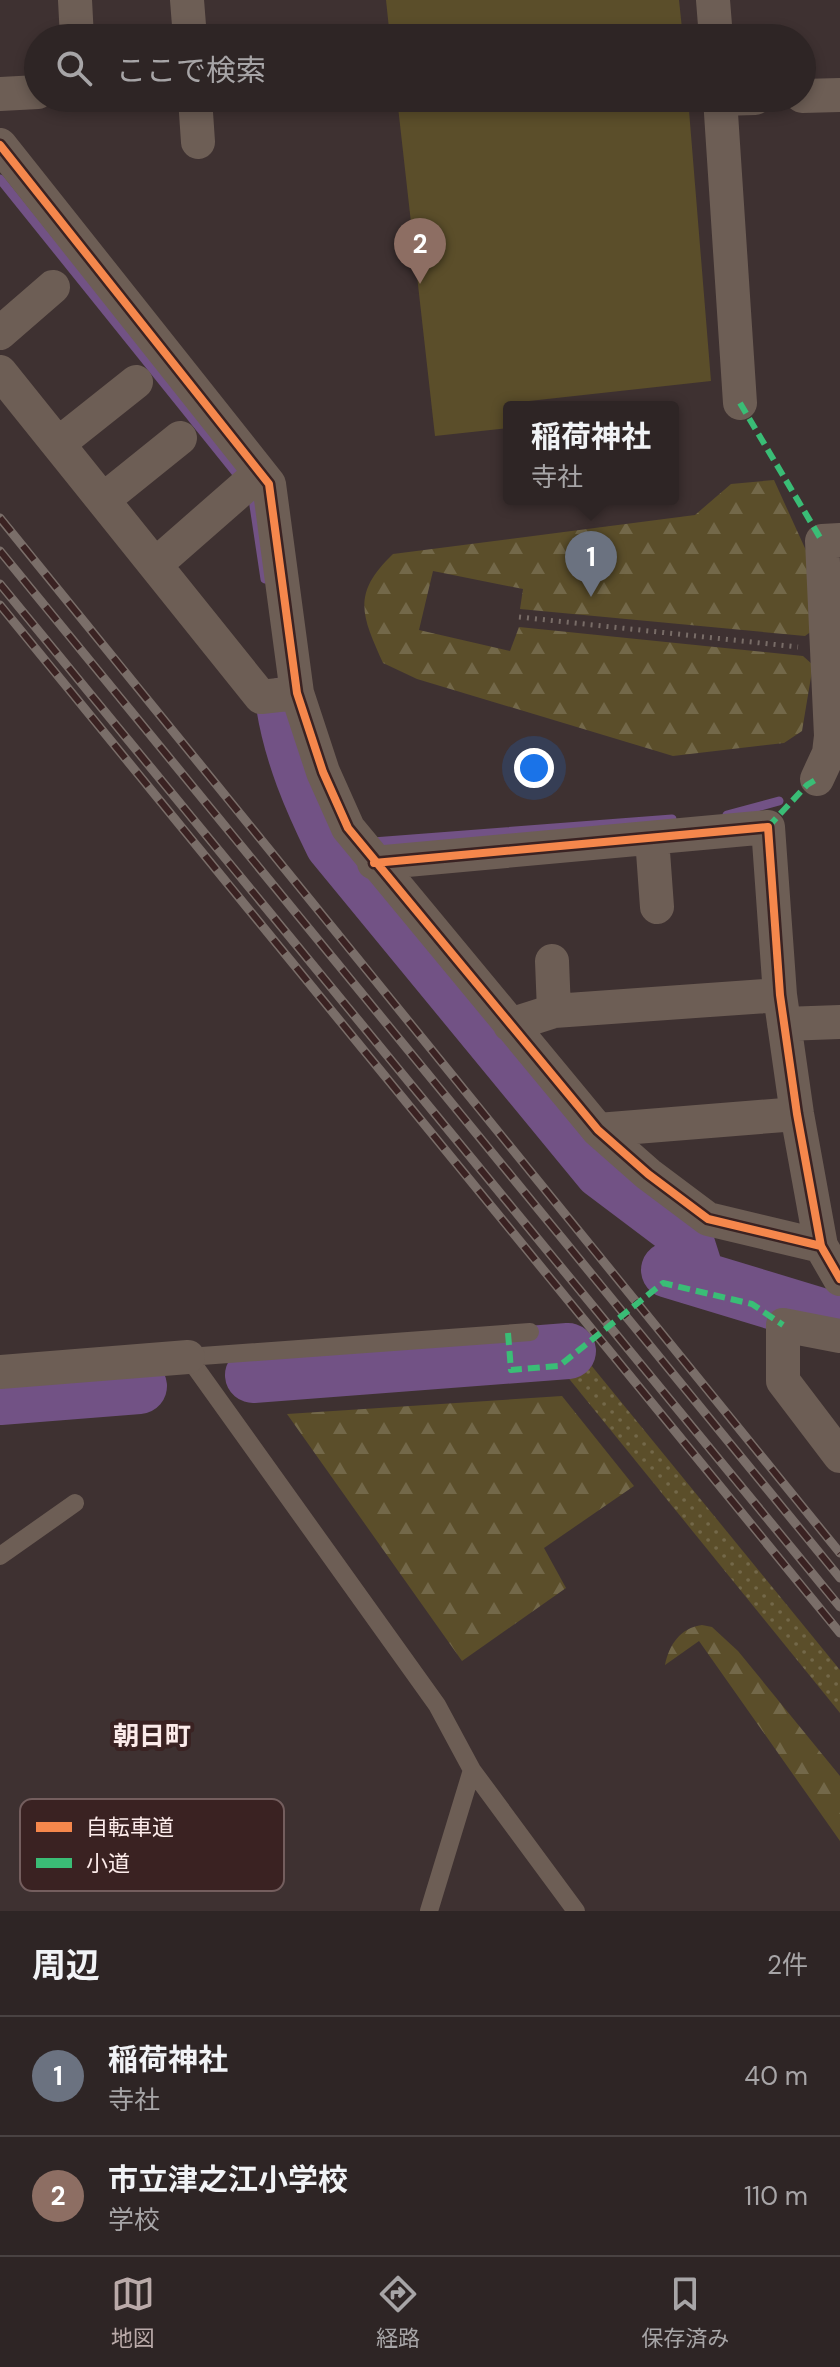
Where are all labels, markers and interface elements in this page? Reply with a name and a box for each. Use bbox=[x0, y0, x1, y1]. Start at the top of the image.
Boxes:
search box bbox=[24, 24, 816, 112]
icon: search bbox=[52, 46, 96, 90]
text: ここで検索 bbox=[116, 51, 266, 90]
pin: 2 bbox=[394, 218, 446, 284]
popup bbox=[503, 401, 679, 505]
text: 稲荷神社 bbox=[531, 417, 651, 456]
text: 寺社 bbox=[531, 460, 583, 494]
pin: 1 bbox=[565, 531, 617, 597]
your location bbox=[514, 748, 554, 788]
district label: 朝日町 bbox=[113, 1719, 191, 1753]
legend bbox=[20, 1799, 284, 1891]
text: 自転車道 bbox=[86, 1813, 174, 1842]
text: 小道 bbox=[86, 1849, 130, 1878]
text: 周辺 bbox=[32, 1943, 100, 1988]
text: 2件 bbox=[767, 1948, 808, 1982]
text: 稲荷神社 bbox=[108, 2040, 228, 2079]
text: 1 bbox=[53, 2059, 63, 2093]
text: 40 m bbox=[744, 2059, 808, 2093]
text: 寺社 bbox=[108, 2083, 160, 2117]
text: 市立津之江小学校 bbox=[108, 2160, 348, 2199]
text: 2 bbox=[50, 2179, 66, 2213]
text: 110 m bbox=[744, 2179, 808, 2213]
text: 学校 bbox=[108, 2203, 160, 2237]
tab: 地図 bbox=[111, 2272, 155, 2353]
tab: 経路 bbox=[376, 2272, 420, 2353]
tab: 保存済み bbox=[641, 2272, 729, 2353]

